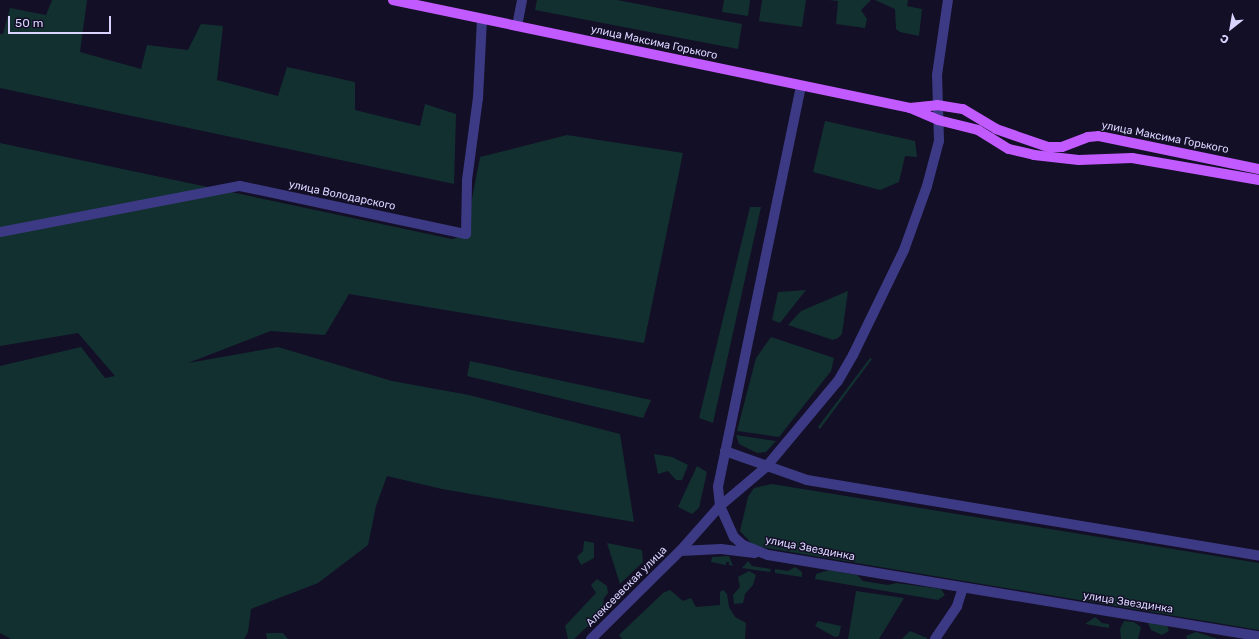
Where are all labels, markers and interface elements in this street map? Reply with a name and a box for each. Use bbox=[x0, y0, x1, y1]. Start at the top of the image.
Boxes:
scale bar bbox=[10, 8, 113, 34]
north arrow bbox=[1211, 8, 1251, 48]
text: 50 m bbox=[15, 16, 43, 30]
street label: улица Максима Горького bbox=[589, 23, 719, 63]
text: С bbox=[1218, 31, 1231, 46]
street label: улица Максима Горького bbox=[1100, 119, 1230, 157]
street label: улица Володарского bbox=[287, 178, 397, 214]
street label: улица Звездинка bbox=[764, 534, 856, 564]
street label: Алексеевская улица bbox=[584, 544, 670, 630]
street label: улица Звездинка bbox=[1082, 589, 1174, 617]

